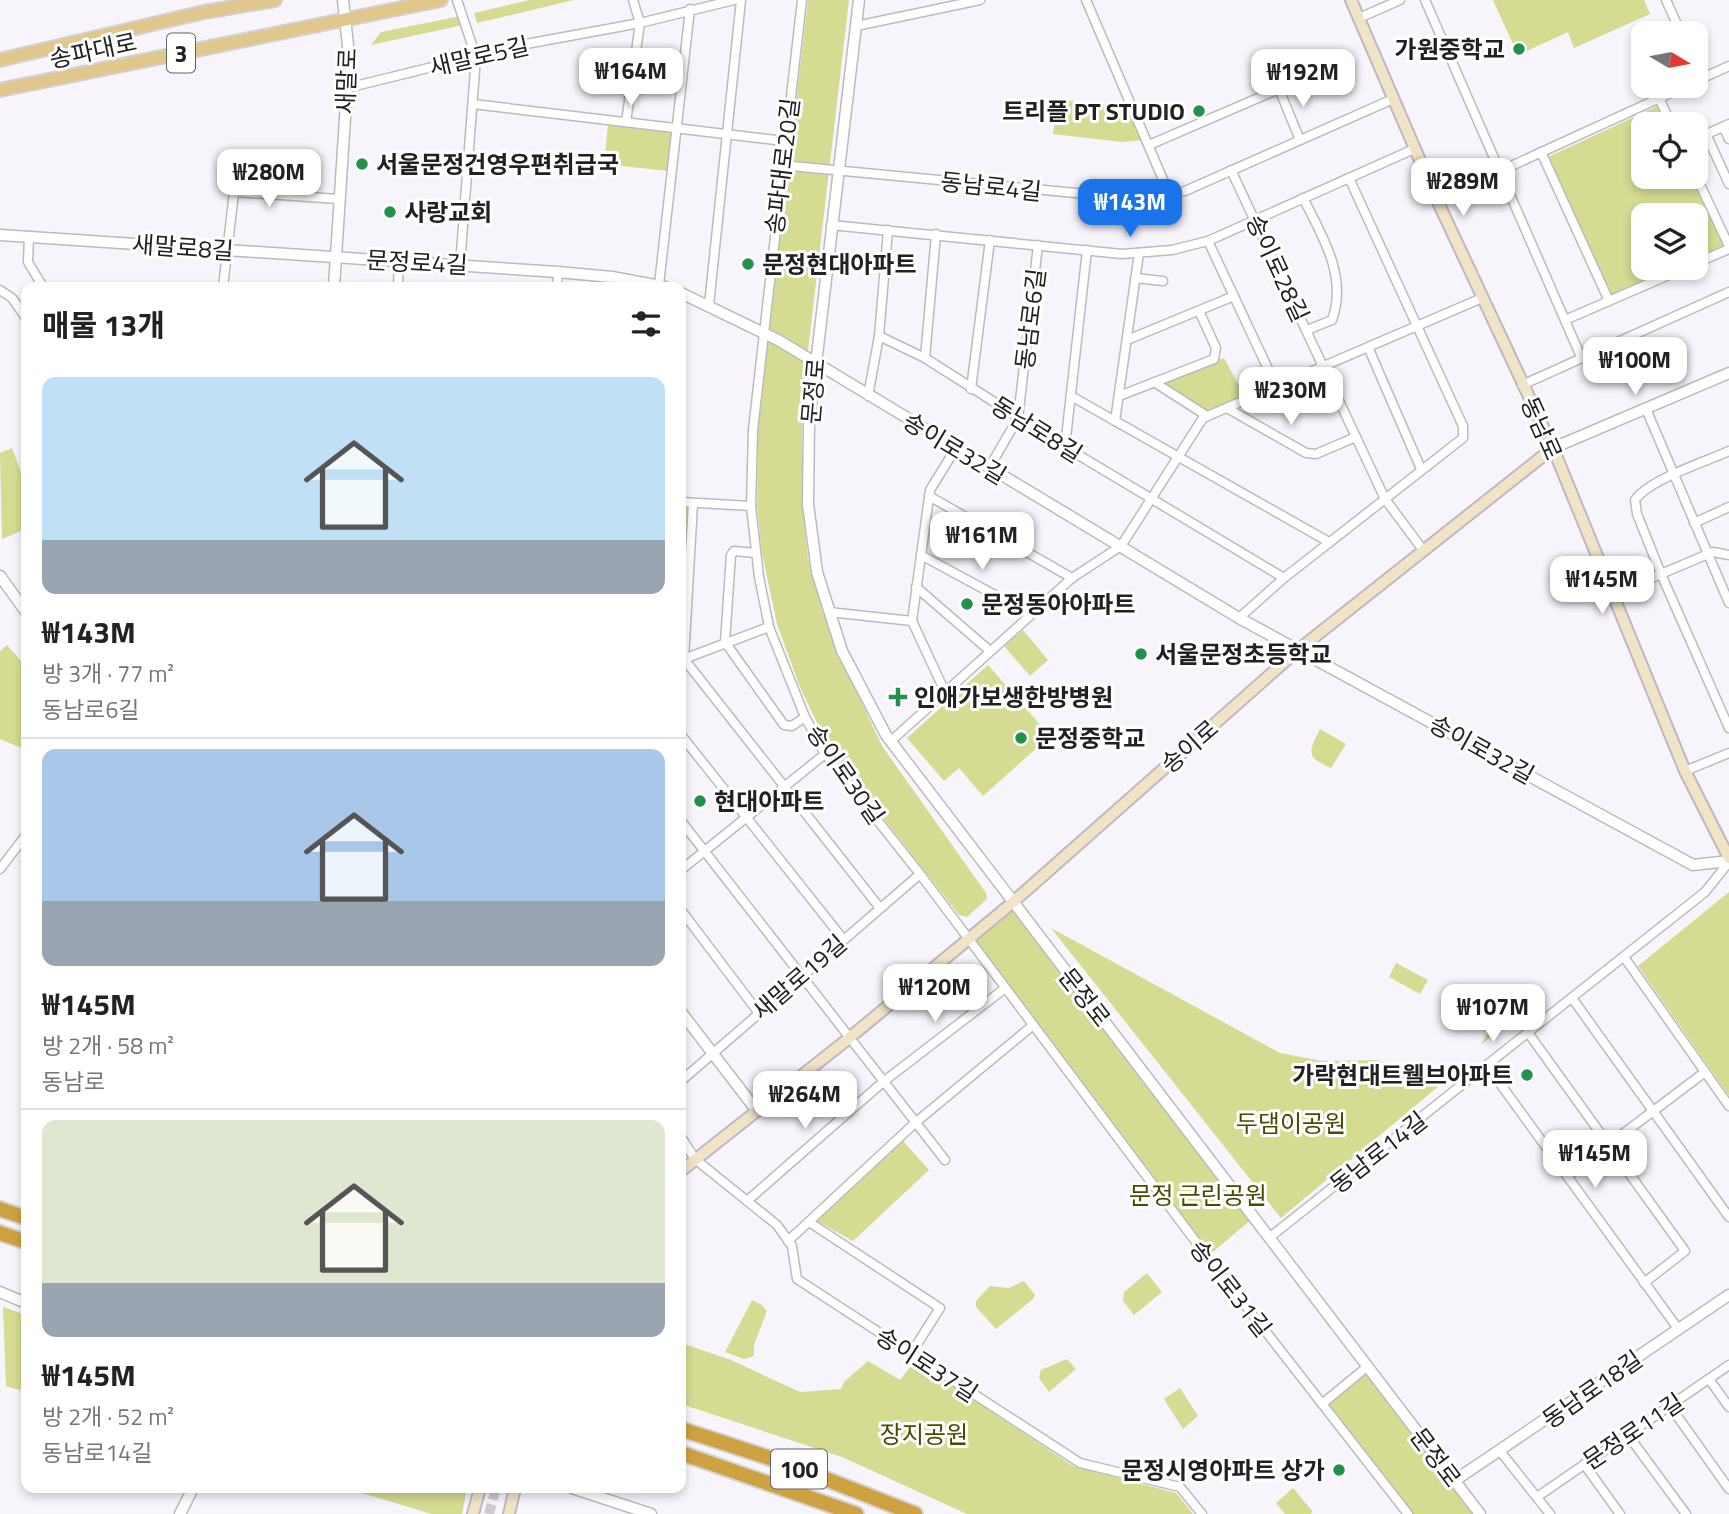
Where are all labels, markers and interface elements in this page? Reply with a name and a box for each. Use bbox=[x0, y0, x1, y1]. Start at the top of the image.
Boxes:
north arrow bbox=[1631, 21, 1708, 98]
map controls bbox=[1631, 21, 1708, 280]
street label: 송파대로 bbox=[46, 23, 140, 77]
street label: 새말로5길 bbox=[425, 27, 533, 85]
place label: 가원중학교 bbox=[1395, 31, 1505, 67]
road number: 3 bbox=[167, 34, 195, 72]
marker: 가원중학교 bbox=[1511, 41, 1527, 57]
street label: 새말로 bbox=[327, 47, 365, 115]
pin: ₩164M bbox=[582, 48, 680, 108]
pin: ₩192M bbox=[1254, 50, 1352, 109]
text: ₩164M bbox=[595, 53, 667, 88]
text: ₩192M bbox=[1267, 54, 1339, 89]
place label: 트리플 PT STUDIO bbox=[1002, 93, 1185, 129]
street label: 송파대로20길 bbox=[756, 96, 808, 236]
marker: 트리플 PT STUDIO bbox=[1191, 103, 1207, 119]
button: locate bbox=[1631, 112, 1708, 189]
place label: 서울문정건영우편취급국 bbox=[376, 146, 619, 182]
pin: ₩280M bbox=[220, 150, 318, 209]
text: ₩280M bbox=[233, 154, 305, 189]
marker: 서울문정건영우편취급국 bbox=[354, 156, 370, 172]
pin: ₩289M bbox=[1414, 158, 1512, 218]
street label: 동남로4길 bbox=[939, 163, 1043, 209]
text: ₩289M bbox=[1427, 163, 1499, 198]
pin: ₩143M bbox=[1081, 180, 1179, 239]
text: ₩143M bbox=[1094, 184, 1166, 219]
place label: 사랑교회 bbox=[404, 194, 492, 230]
button: layers bbox=[1631, 203, 1708, 280]
marker: 사랑교회 bbox=[382, 204, 398, 220]
street label: 송이로28길 bbox=[1237, 208, 1319, 328]
street label: 새말로8길 bbox=[131, 225, 235, 269]
street label: 문정로4길 bbox=[365, 241, 469, 283]
place label: 문정현대아파트 bbox=[762, 246, 917, 282]
marker: 문정현대아파트 bbox=[740, 256, 756, 272]
street label: 동남로6길 bbox=[1006, 266, 1054, 372]
text: 매물 13개 bbox=[42, 302, 165, 348]
icon: filters bbox=[627, 305, 665, 343]
pin: ₩100M bbox=[1586, 338, 1684, 397]
text: ₩100M bbox=[1599, 342, 1671, 377]
street label: 문정로 bbox=[792, 356, 834, 426]
pin: ₩230M bbox=[1242, 368, 1340, 427]
text: ₩230M bbox=[1255, 372, 1327, 407]
street label: 동남로8길 bbox=[984, 387, 1090, 471]
street label: 동남로 bbox=[1512, 390, 1572, 466]
street label: 송이로32길 bbox=[896, 403, 1014, 493]
icon: home bbox=[291, 422, 417, 548]
pin: ₩161M bbox=[933, 512, 1031, 572]
text: ₩161M bbox=[946, 517, 1018, 552]
pin: ₩145M bbox=[1553, 556, 1651, 616]
text: ₩145M bbox=[1566, 561, 1638, 596]
place label: 문정동아아파트 bbox=[981, 586, 1136, 622]
marker: 문정동아아파트 bbox=[959, 596, 975, 612]
text: ₩143M bbox=[42, 609, 136, 655]
place label: 서울문정초등학교 bbox=[1155, 636, 1332, 672]
marker: 서울문정초등학교 bbox=[1133, 646, 1149, 662]
text: 방 3개 · 77 m² bbox=[42, 656, 174, 691]
place label: 인애가보생한방병원 bbox=[914, 679, 1113, 715]
marker: 인애가보생한방병원 bbox=[888, 687, 908, 707]
text: 동남로6길 bbox=[42, 692, 140, 727]
street label: 송이로32길 bbox=[1423, 705, 1541, 793]
street label: 송이로 bbox=[1152, 711, 1226, 781]
street label: 송이로30길 bbox=[798, 716, 894, 832]
place label: 문정중학교 bbox=[1035, 720, 1145, 756]
marker: 문정중학교 bbox=[1013, 730, 1029, 746]
place label: 현대아파트 bbox=[714, 783, 824, 819]
marker: 현대아파트 bbox=[692, 793, 708, 809]
icon: home bbox=[291, 794, 417, 920]
street label: 새말로19길 bbox=[744, 926, 854, 1028]
street label: 문정로 bbox=[1050, 960, 1120, 1034]
pin: ₩120M bbox=[886, 964, 984, 1024]
text: ₩120M bbox=[899, 969, 971, 1004]
text: ₩145M bbox=[42, 981, 136, 1027]
pin: ₩107M bbox=[1444, 984, 1542, 1044]
text: ₩107M bbox=[1457, 989, 1529, 1024]
text: 방 2개 · 58 m² bbox=[42, 1028, 174, 1063]
place label: 가락현대트웰브아파트 bbox=[1292, 1057, 1513, 1093]
text: 동남로 bbox=[42, 1064, 105, 1099]
marker: 가락현대트웰브아파트 bbox=[1519, 1067, 1535, 1083]
pin: ₩264M bbox=[756, 1072, 854, 1131]
text: ₩264M bbox=[769, 1076, 841, 1111]
street label: 동남로14길 bbox=[1322, 1102, 1434, 1202]
park label: 두댐이공원 bbox=[1236, 1105, 1346, 1141]
pin: ₩145M bbox=[1546, 1130, 1644, 1190]
text: ₩145M bbox=[1559, 1135, 1631, 1170]
icon: home bbox=[291, 1165, 417, 1291]
park label: 문정 근린공원 bbox=[1129, 1177, 1267, 1213]
street label: 송이로31길 bbox=[1181, 1232, 1281, 1344]
street label: 송이로37길 bbox=[869, 1318, 985, 1410]
street label: 동남로18길 bbox=[1534, 1341, 1650, 1437]
text: ₩145M bbox=[42, 1352, 136, 1398]
street label: 문정로11길 bbox=[1575, 1384, 1691, 1478]
text: 방 2개 · 52 m² bbox=[42, 1399, 174, 1434]
park label: 장지공원 bbox=[880, 1416, 968, 1452]
street label: 문정로 bbox=[1402, 1420, 1470, 1494]
text: 동남로14길 bbox=[42, 1435, 152, 1470]
road number: 100 bbox=[771, 1450, 827, 1488]
place label: 문정시영아파트 상가 bbox=[1121, 1452, 1325, 1488]
marker: 문정시영아파트 상가 bbox=[1331, 1462, 1347, 1478]

